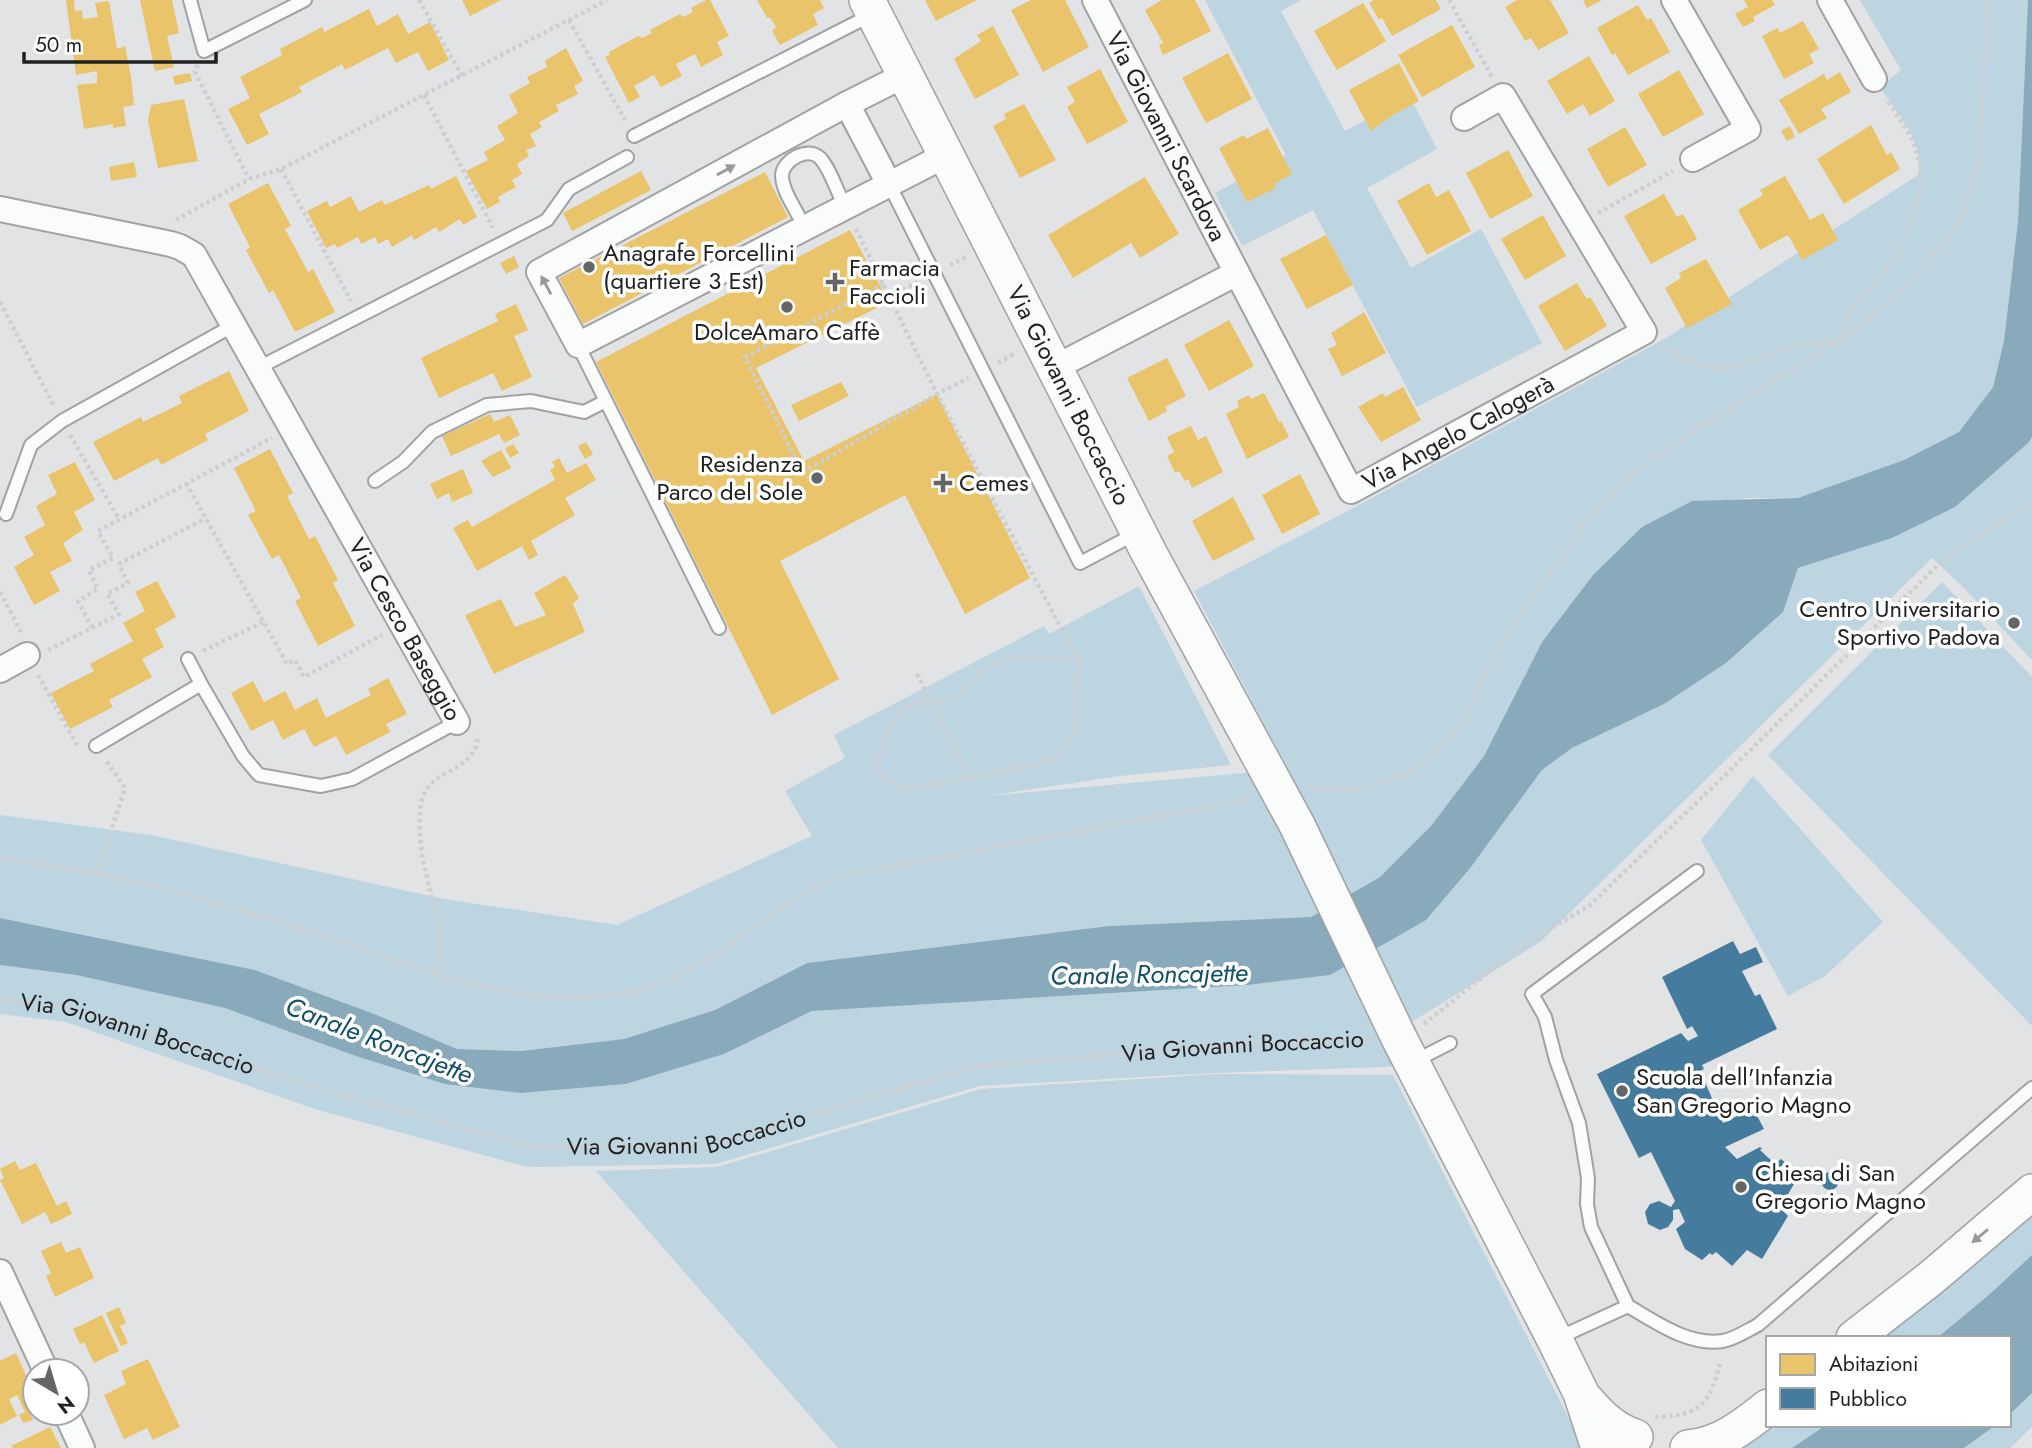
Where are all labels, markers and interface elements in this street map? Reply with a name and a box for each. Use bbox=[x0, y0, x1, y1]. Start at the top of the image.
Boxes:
scale bar bbox=[24, 21, 217, 65]
street label: Via Giovanni Scardova bbox=[1097, 25, 1236, 247]
text: 50 m bbox=[35, 30, 82, 60]
one-way arrow bbox=[716, 164, 736, 176]
place label: Anagrafe Forcellini (quartiere 3 Est) bbox=[603, 235, 795, 298]
place label: Farmacia Faccioli bbox=[849, 250, 940, 313]
marker: Anagrafe Forcellini (quartiere 3 Est) bbox=[581, 259, 597, 275]
marker: Farmacia Faccioli bbox=[827, 274, 843, 290]
one-way arrow bbox=[540, 275, 552, 295]
street label: Via Giovanni Boccaccio bbox=[998, 279, 1140, 511]
marker: DolceAmaro Caffè bbox=[779, 299, 795, 315]
place label: DolceAmaro Caffè bbox=[694, 314, 880, 349]
street label: Via Angelo Calogerà bbox=[1356, 366, 1560, 499]
place label: Residenza Parco del Sole bbox=[656, 446, 803, 509]
place label: Cemes bbox=[959, 465, 1029, 500]
marker: Residenza Parco del Sole bbox=[809, 470, 825, 486]
marker: Cemes bbox=[933, 473, 953, 493]
street label: Via Cesco Baseggio bbox=[340, 531, 471, 727]
place label: Centro Universitario Sportivo Padova bbox=[1799, 591, 2000, 654]
marker: Centro Universitario Sportivo Padova bbox=[2006, 615, 2022, 631]
water label: Canale Roncajette bbox=[1050, 953, 1248, 995]
street label: Via Giovanni Boccaccio bbox=[19, 984, 259, 1083]
water label: Canale Roncajette bbox=[280, 987, 478, 1093]
street label: Via Giovanni Boccaccio bbox=[1120, 1021, 1365, 1071]
place label: Scuola dell'Infanzia San Gregorio Magno bbox=[1636, 1059, 1851, 1122]
marker: Scuola dell'Infanzia San Gregorio Magno bbox=[1614, 1083, 1630, 1099]
street label: Via Giovanni Boccaccio bbox=[566, 1100, 810, 1164]
place label: Chiesa di San Gregorio Magno bbox=[1755, 1155, 1926, 1218]
marker: Chiesa di San Gregorio Magno bbox=[1733, 1179, 1749, 1195]
one-way arrow bbox=[1971, 1228, 1989, 1244]
legend bbox=[1766, 1336, 2011, 1427]
text: Abitazioni bbox=[1829, 1349, 1919, 1379]
north arrow bbox=[21, 1357, 91, 1427]
text: Pubblico bbox=[1829, 1384, 1907, 1414]
text: N bbox=[52, 1390, 80, 1420]

